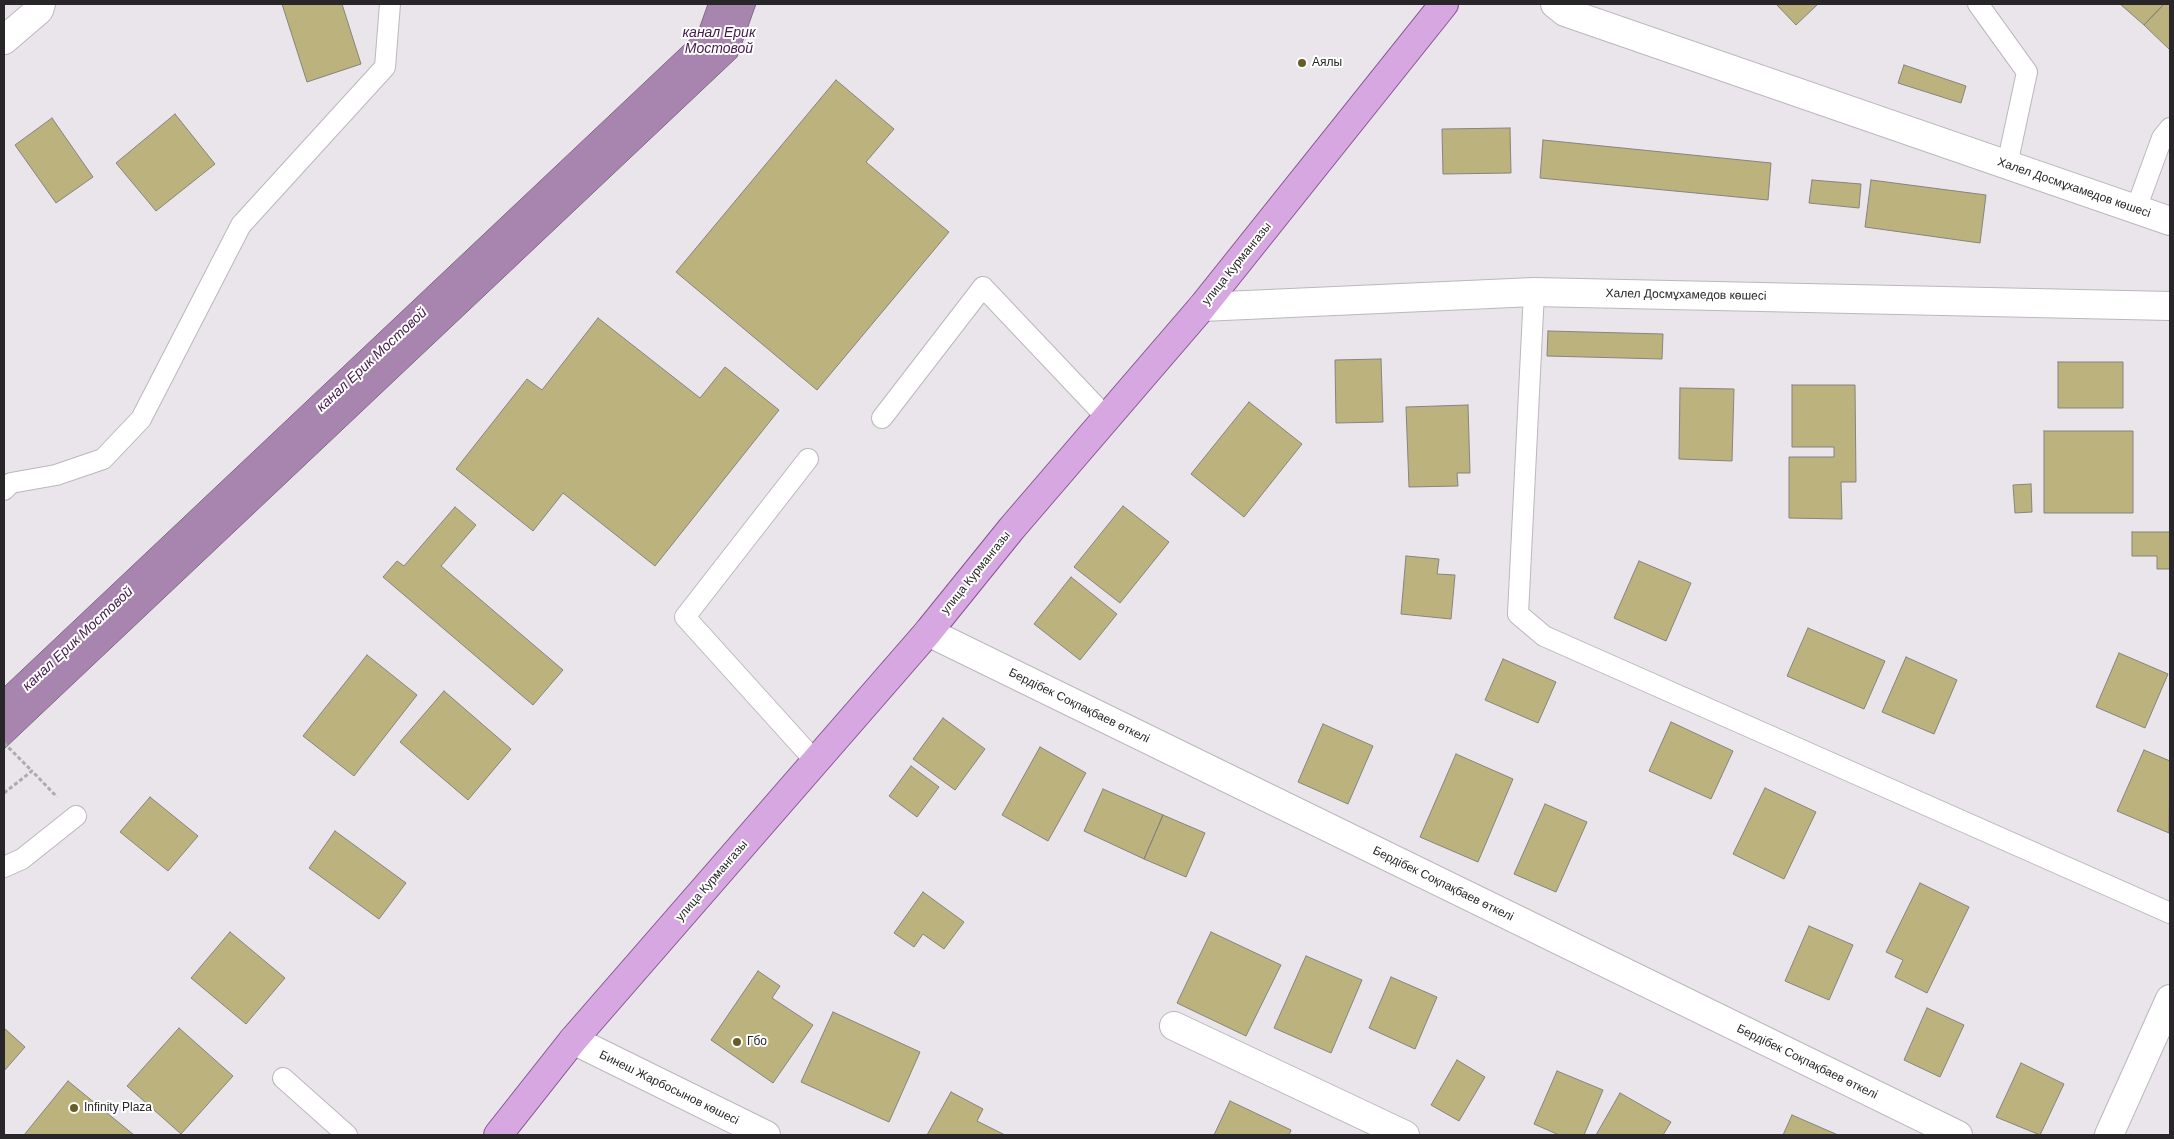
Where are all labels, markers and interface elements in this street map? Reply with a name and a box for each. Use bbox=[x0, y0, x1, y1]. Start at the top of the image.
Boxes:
water label: канал Ерик Мостовой bbox=[682, 25, 756, 58]
place label: Аялы bbox=[1312, 56, 1342, 70]
marker: Аялы bbox=[1296, 57, 1308, 69]
street label: Халел Досмұхамедов көшесі bbox=[1996, 155, 2152, 221]
street label: улица Курмангазы bbox=[1199, 220, 1275, 308]
street label: Халел Досмұхамедов көшесі bbox=[1605, 286, 1767, 304]
water label: канал Ерик Мостовой bbox=[313, 304, 431, 416]
street label: улица Курмангазы bbox=[938, 529, 1014, 617]
water label: канал Ерик Мостовой bbox=[19, 583, 137, 695]
street label: Бердібек Соқпақбаев өткелі bbox=[1006, 666, 1152, 746]
street label: улица Курмангазы bbox=[673, 838, 751, 924]
street label: Бердібек Соқпақбаев өткелі bbox=[1370, 844, 1516, 924]
street label: Бердібек Соқпақбаев өткелі bbox=[1734, 1022, 1880, 1102]
place label: Гбо bbox=[747, 1035, 767, 1049]
marker: Гбо bbox=[731, 1036, 743, 1048]
street label: Бинеш Жарбосынов көшесі bbox=[597, 1048, 741, 1128]
place label: Infinity Plaza bbox=[84, 1101, 152, 1115]
marker: Infinity Plaza bbox=[68, 1102, 80, 1114]

